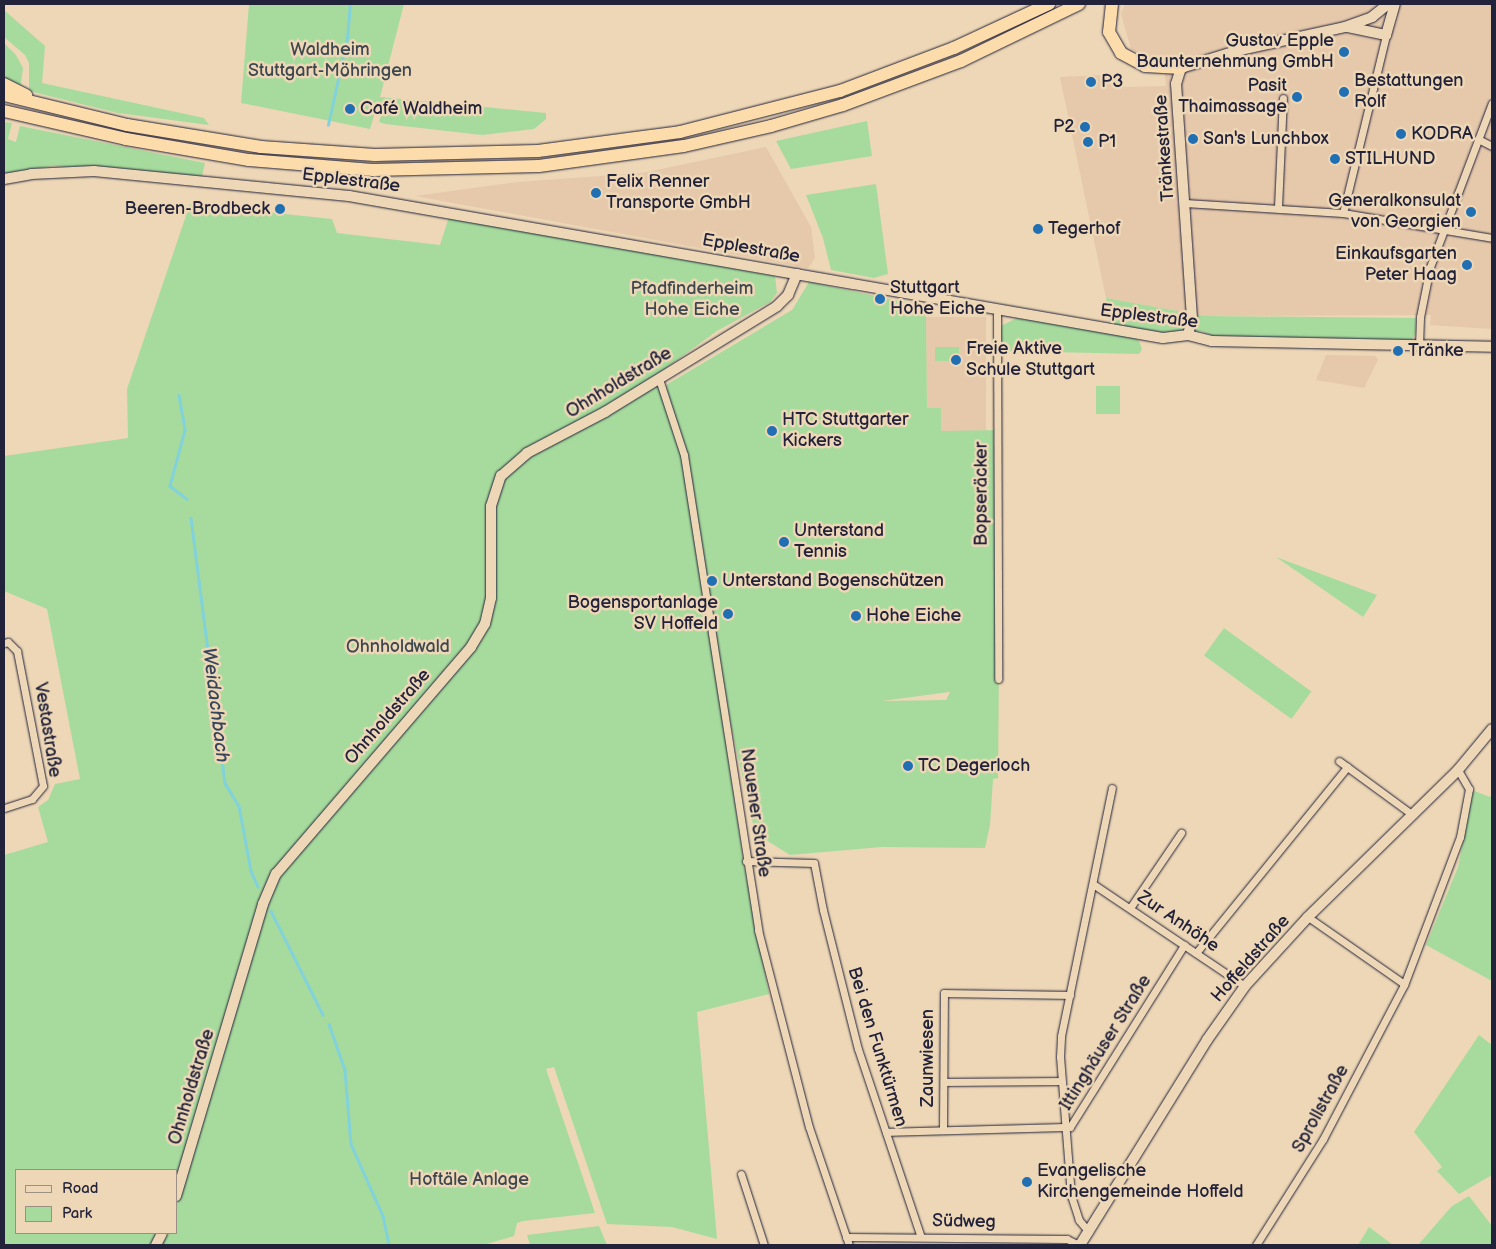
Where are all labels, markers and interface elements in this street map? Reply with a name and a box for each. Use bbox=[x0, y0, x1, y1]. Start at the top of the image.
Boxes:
place label: Gustav Epple Baunternehmung GmbH bbox=[1136, 31, 1334, 74]
park label: Waldheim Stuttgart-Möhringen bbox=[248, 40, 412, 82]
marker: Gustav Epple Baunternehmung GmbH bbox=[1338, 46, 1350, 58]
place label: P3 bbox=[1101, 71, 1123, 93]
place label: Bestattungen Rolf bbox=[1354, 71, 1463, 114]
marker: P3 bbox=[1085, 76, 1097, 88]
place label: Pasit Thaimassage bbox=[1178, 76, 1287, 118]
marker: Bestattungen Rolf bbox=[1338, 86, 1350, 98]
marker: Pasit Thaimassage bbox=[1291, 91, 1303, 103]
street label: Tränkestraße bbox=[1150, 94, 1180, 202]
place label: Café Waldheim bbox=[360, 98, 483, 120]
marker: Café Waldheim bbox=[344, 103, 356, 115]
place label: P2 bbox=[1053, 116, 1075, 138]
marker: P2 bbox=[1079, 121, 1091, 133]
place label: KODRA bbox=[1411, 123, 1473, 145]
place label: San's Lunchbox bbox=[1203, 128, 1329, 150]
marker: KODRA bbox=[1395, 128, 1407, 140]
place label: P1 bbox=[1098, 131, 1116, 153]
marker: San's Lunchbox bbox=[1187, 133, 1199, 145]
marker: P1 bbox=[1082, 136, 1094, 148]
place label: STILHUND bbox=[1345, 148, 1435, 170]
marker: STILHUND bbox=[1329, 153, 1341, 165]
street label: Epplestraße bbox=[301, 164, 401, 198]
place label: Felix Renner Transporte GmbH bbox=[606, 172, 751, 214]
marker: Felix Renner Transporte GmbH bbox=[590, 187, 602, 199]
place label: Generalkonsulat von Georgien bbox=[1328, 191, 1461, 233]
place label: Beeren-Brodbeck bbox=[125, 198, 270, 220]
marker: Beeren-Brodbeck bbox=[274, 203, 286, 215]
marker: Generalkonsulat von Georgien bbox=[1465, 206, 1477, 218]
place label: Tegerhof bbox=[1048, 218, 1121, 240]
marker: Tegerhof bbox=[1032, 223, 1044, 235]
street label: Epplestraße bbox=[700, 230, 802, 268]
place label: Einkaufsgarten Peter Haag bbox=[1335, 244, 1457, 286]
marker: Einkaufsgarten Peter Haag bbox=[1461, 259, 1473, 271]
place label: Stuttgart Hohe Eiche bbox=[890, 278, 985, 320]
park label: Pfadfinderheim Hohe Eiche bbox=[631, 279, 753, 322]
marker: Stuttgart Hohe Eiche bbox=[874, 293, 886, 305]
street label: Epplestraße bbox=[1099, 300, 1199, 334]
place label: Freie Aktive Schule Stuttgart bbox=[966, 339, 1095, 382]
place label: Tränke bbox=[1408, 340, 1464, 362]
street label: Ohnholdstraße bbox=[562, 343, 676, 423]
marker: Tränke bbox=[1392, 345, 1404, 357]
marker: Freie Aktive Schule Stuttgart bbox=[950, 354, 962, 366]
place label: HTC Stuttgarter Kickers bbox=[782, 410, 909, 452]
marker: HTC Stuttgarter Kickers bbox=[766, 425, 778, 437]
street label: Bopseräcker bbox=[971, 442, 993, 546]
place label: Unterstand Tennis bbox=[794, 521, 884, 564]
marker: Unterstand Tennis bbox=[778, 536, 790, 548]
place label: Unterstand Bogenschützen bbox=[722, 570, 944, 592]
marker: Unterstand Bogenschützen bbox=[706, 575, 718, 587]
place label: Bogensportanlage SV Hoffeld bbox=[567, 593, 718, 636]
place label: Hohe Eiche bbox=[866, 605, 961, 627]
marker: Bogensportanlage SV Hoffeld bbox=[722, 608, 734, 620]
marker: Hohe Eiche bbox=[850, 610, 862, 622]
park label: Ohnholdwald bbox=[346, 636, 450, 658]
water label: Weidachbach bbox=[197, 646, 233, 764]
street label: Ohnholdstraße bbox=[341, 665, 435, 769]
street label: Vestastraße bbox=[29, 681, 65, 779]
street label: Nauener Straße bbox=[735, 747, 775, 879]
place label: TC Degerloch bbox=[918, 755, 1030, 777]
marker: TC Degerloch bbox=[902, 760, 914, 772]
street label: Zur Anhöhe bbox=[1133, 887, 1223, 957]
street label: Hoffeldstraße bbox=[1207, 911, 1295, 1007]
street label: Bei den Funktürmen bbox=[842, 964, 912, 1130]
street label: Ittinghäuser Straße bbox=[1056, 971, 1156, 1115]
street label: Zaunwiesen bbox=[917, 1009, 939, 1107]
street label: Ohnholdstraße bbox=[164, 1027, 220, 1147]
street label: Sprollstraße bbox=[1288, 1061, 1354, 1157]
place label: Evangelische Kirchengemeinde Hoffeld bbox=[1037, 1161, 1243, 1204]
legend bbox=[15, 1169, 178, 1234]
park label: Hoftäle Anlage bbox=[409, 1169, 529, 1191]
marker: Evangelische Kirchengemeinde Hoffeld bbox=[1021, 1176, 1033, 1188]
text: Road bbox=[62, 1179, 98, 1198]
text: Park bbox=[62, 1204, 92, 1223]
street label: Südweg bbox=[932, 1211, 996, 1233]

